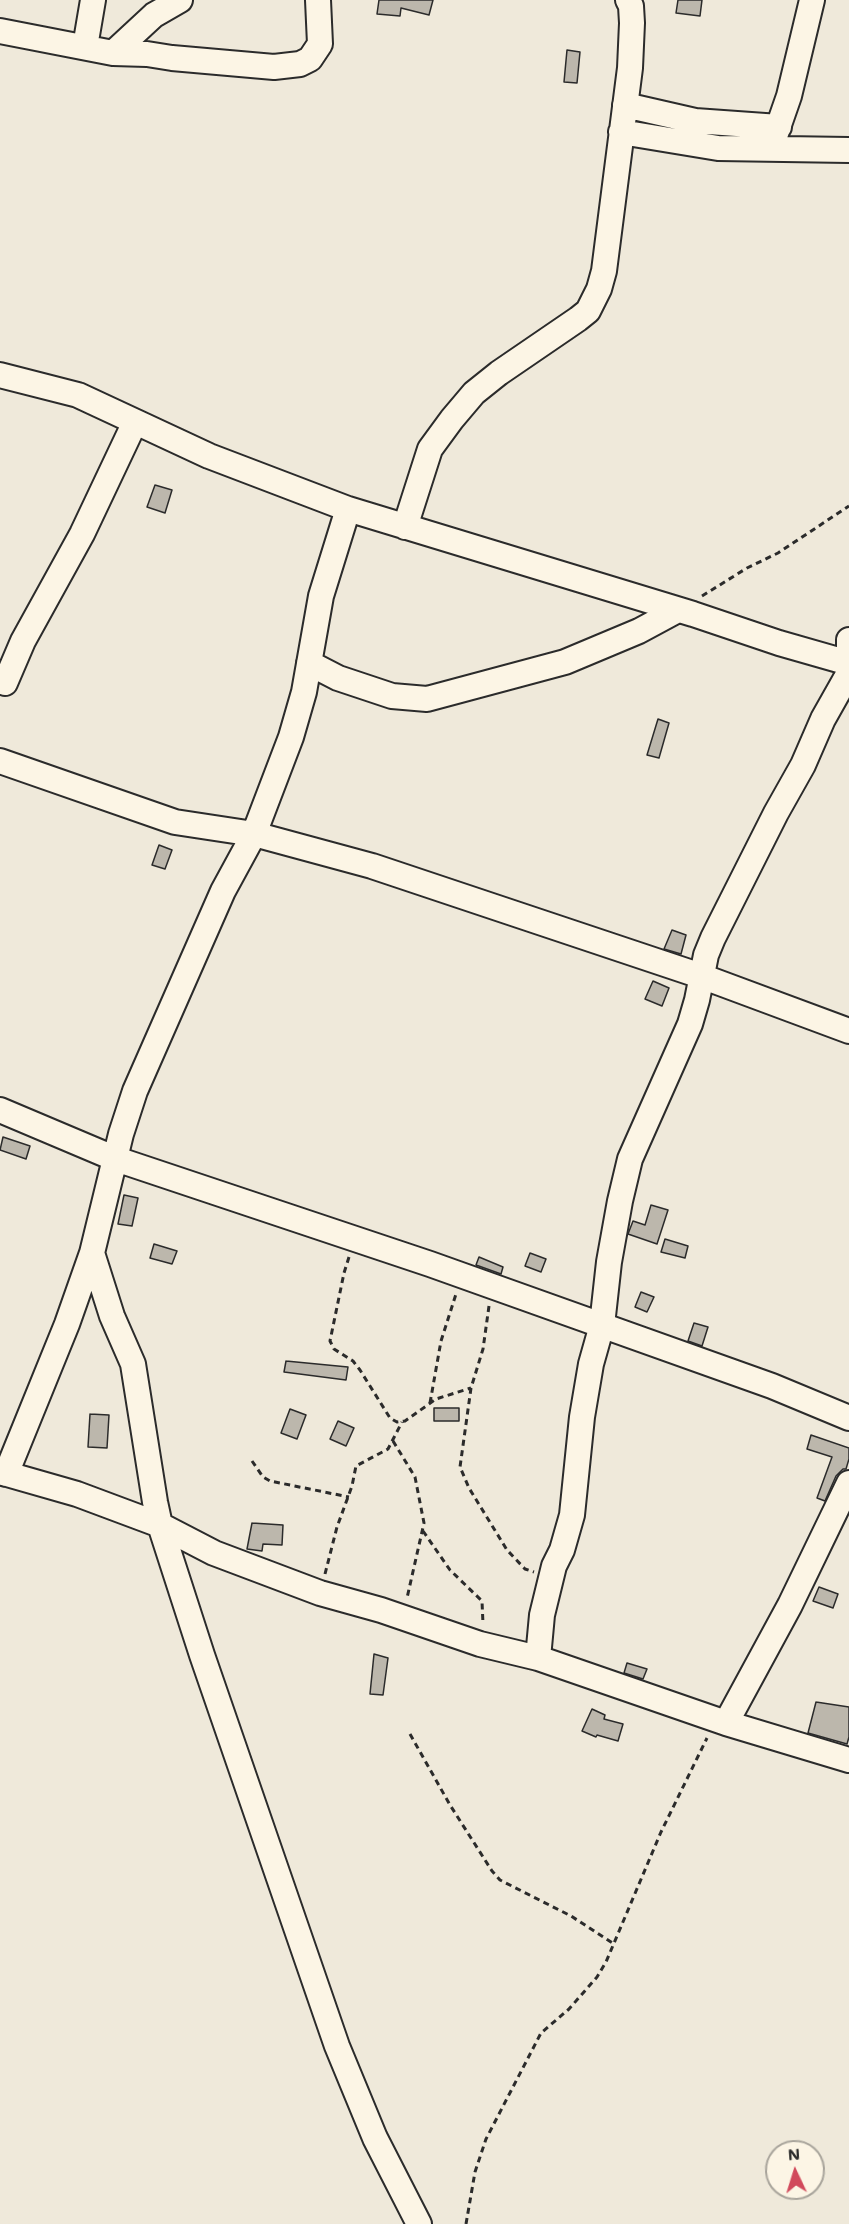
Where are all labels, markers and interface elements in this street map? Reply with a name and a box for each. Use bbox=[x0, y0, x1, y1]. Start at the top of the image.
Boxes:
north arrow bbox=[765, 2140, 825, 2200]
text: N bbox=[787, 2143, 801, 2164]

